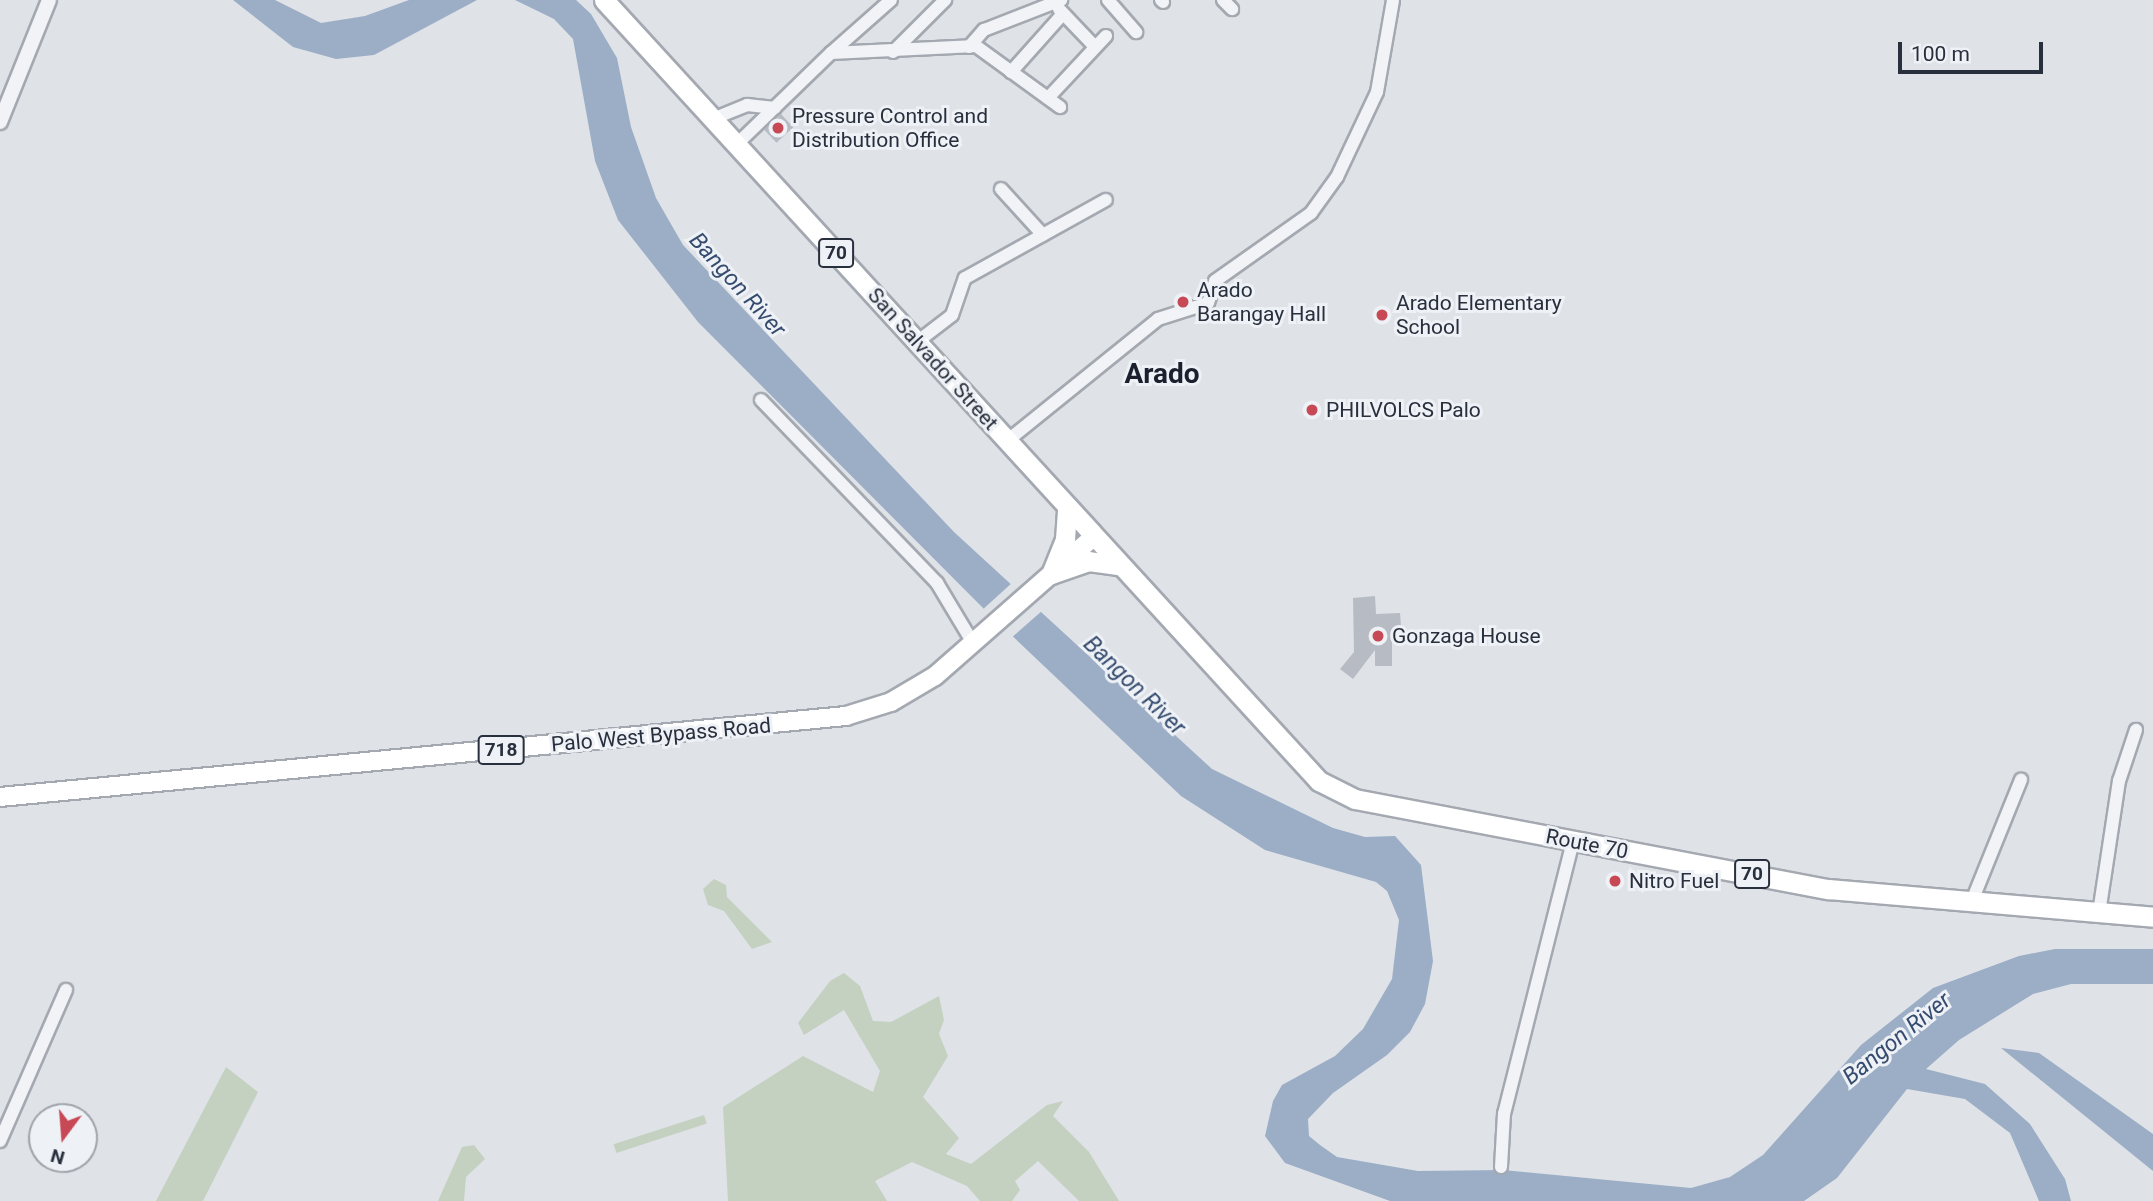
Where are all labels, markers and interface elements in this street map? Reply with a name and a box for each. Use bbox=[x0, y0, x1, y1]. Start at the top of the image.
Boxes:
scale bar bbox=[1901, 28, 2046, 72]
text: 100 m bbox=[1911, 42, 1970, 66]
place label: Pressure Control and Distribution Office bbox=[792, 103, 988, 153]
marker: Pressure Control and Distribution Office bbox=[770, 120, 786, 136]
water label: Bangon River bbox=[683, 227, 791, 343]
road number: 70 bbox=[817, 238, 855, 268]
place label: Arado Barangay Hall bbox=[1197, 277, 1326, 327]
street label: San Salvador Street bbox=[863, 283, 1003, 435]
place label: Arado Elementary School bbox=[1396, 290, 1562, 340]
marker: Arado Barangay Hall bbox=[1175, 294, 1191, 310]
marker: Arado Elementary School bbox=[1374, 307, 1390, 323]
district label: Arado bbox=[1124, 357, 1200, 391]
place label: PHILVOLCS Palo bbox=[1326, 397, 1481, 423]
marker: PHILVOLCS Palo bbox=[1304, 402, 1320, 418]
place label: Gonzaga House bbox=[1392, 623, 1541, 649]
marker: Gonzaga House bbox=[1370, 628, 1386, 644]
water label: Bangon River bbox=[1077, 631, 1191, 741]
street label: Palo West Bypass Road bbox=[550, 713, 772, 757]
road number: 718 bbox=[476, 734, 526, 765]
street label: Route 70 bbox=[1544, 824, 1630, 864]
road number: 70 bbox=[1733, 859, 1771, 890]
place label: Nitro Fuel bbox=[1629, 868, 1719, 894]
marker: Nitro Fuel bbox=[1607, 873, 1623, 889]
water label: Bangon River bbox=[1837, 987, 1957, 1091]
north arrow bbox=[28, 1103, 98, 1173]
text: N bbox=[48, 1144, 67, 1170]

